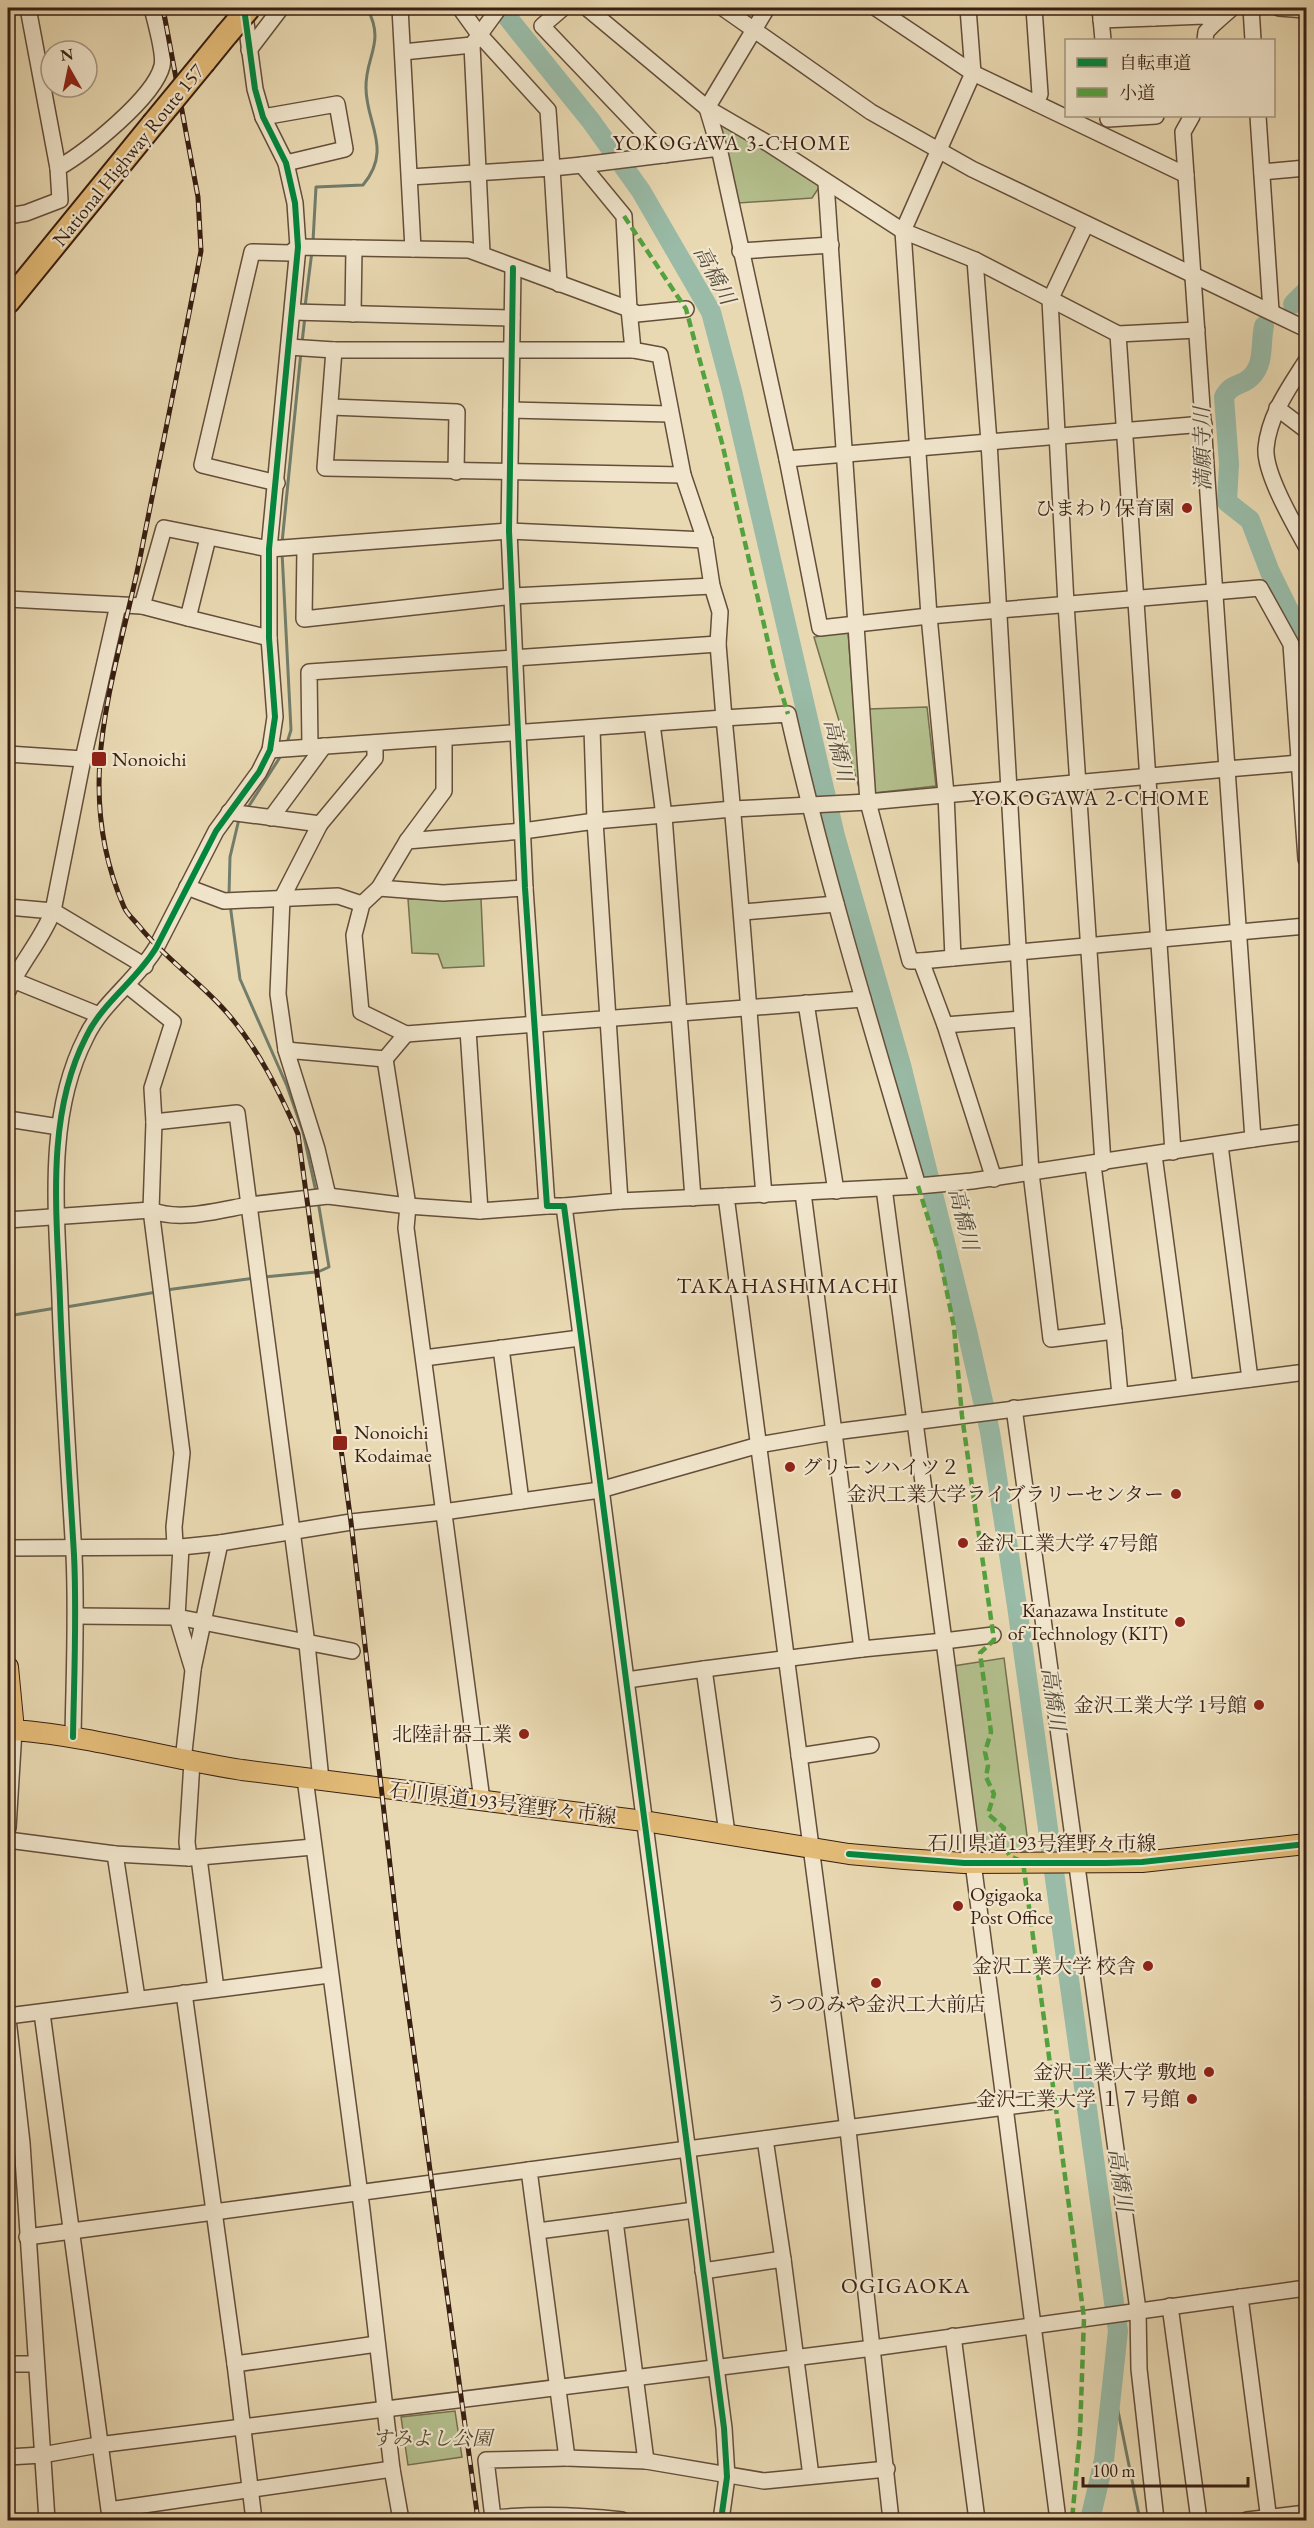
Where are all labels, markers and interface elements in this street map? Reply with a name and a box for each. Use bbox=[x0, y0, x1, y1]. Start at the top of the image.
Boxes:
north arrow bbox=[39, 39, 99, 99]
legend bbox=[1065, 39, 1275, 117]
text: N bbox=[59, 43, 75, 66]
text: 自転車道 bbox=[1119, 51, 1191, 74]
street label: National Highway Route 157 bbox=[46, 58, 210, 252]
text: 小道 bbox=[1119, 81, 1155, 104]
district label: YOKOGAWA 3-CHOME bbox=[613, 129, 851, 156]
water label: 高橋川 bbox=[688, 241, 743, 311]
water label: 満願寺川 bbox=[1188, 405, 1216, 491]
place label: ひまわり保育園 bbox=[1035, 495, 1175, 521]
marker: ひまわり保育園 bbox=[1180, 501, 1194, 515]
water label: 高橋川 bbox=[819, 716, 860, 786]
place label: Nonoichi bbox=[112, 746, 187, 772]
marker: Nonoichi bbox=[90, 750, 108, 768]
district label: YOKOGAWA 2-CHOME bbox=[972, 784, 1210, 811]
water label: 高橋川 bbox=[943, 1185, 985, 1255]
district label: TAKAHASHIMACHI bbox=[676, 1271, 900, 1300]
place label: Nonoichi Kodaimae bbox=[354, 1419, 432, 1468]
marker: Nonoichi Kodaimae bbox=[331, 1434, 349, 1452]
place label: グリーンハイツ２ bbox=[802, 1454, 960, 1480]
marker: グリーンハイツ２ bbox=[783, 1460, 797, 1474]
place label: 金沢工業大学ライブラリーセンター bbox=[846, 1481, 1164, 1507]
marker: 金沢工業大学ライブラリーセンター bbox=[1169, 1487, 1183, 1501]
place label: 金沢工業大学 47号館 bbox=[975, 1530, 1158, 1556]
marker: 金沢工業大学 47号館 bbox=[956, 1536, 970, 1550]
place label: Kanazawa Institute of Technology (KIT) bbox=[1008, 1597, 1168, 1646]
marker: Kanazawa Institute of Technology (KIT) bbox=[1173, 1615, 1187, 1629]
water label: 高橋川 bbox=[1036, 1666, 1072, 1734]
place label: 金沢工業大学 1号館 bbox=[1073, 1692, 1247, 1718]
marker: 金沢工業大学 1号館 bbox=[1252, 1698, 1266, 1712]
place label: 北陸計器工業 bbox=[392, 1721, 512, 1747]
marker: 北陸計器工業 bbox=[517, 1727, 531, 1741]
street label: 石川県道193号窪野々市線 bbox=[388, 1776, 618, 1830]
street label: 石川県道193号窪野々市線 bbox=[928, 1830, 1156, 1856]
place label: Ogigaoka Post Office bbox=[970, 1881, 1053, 1930]
marker: Ogigaoka Post Office bbox=[951, 1899, 965, 1913]
place label: 金沢工業大学 校舎 bbox=[972, 1953, 1136, 1979]
marker: 金沢工業大学 校舎 bbox=[1141, 1959, 1155, 1973]
marker: うつのみや金沢工大前店 bbox=[869, 1976, 883, 1990]
place label: うつのみや金沢工大前店 bbox=[766, 1991, 986, 2017]
place label: 金沢工業大学 敷地 bbox=[1033, 2059, 1197, 2085]
marker: 金沢工業大学 敷地 bbox=[1202, 2065, 1216, 2079]
place label: 金沢工業大学 １７号館 bbox=[976, 2086, 1180, 2112]
marker: 金沢工業大学 １７号館 bbox=[1185, 2092, 1199, 2106]
water label: 高橋川 bbox=[1103, 2147, 1139, 2215]
district label: OGIGAOKA bbox=[841, 2271, 971, 2300]
park label: すみよし公園 bbox=[372, 2425, 495, 2451]
scale bar bbox=[1083, 2450, 1248, 2488]
text: 100 m bbox=[1092, 2459, 1136, 2482]

